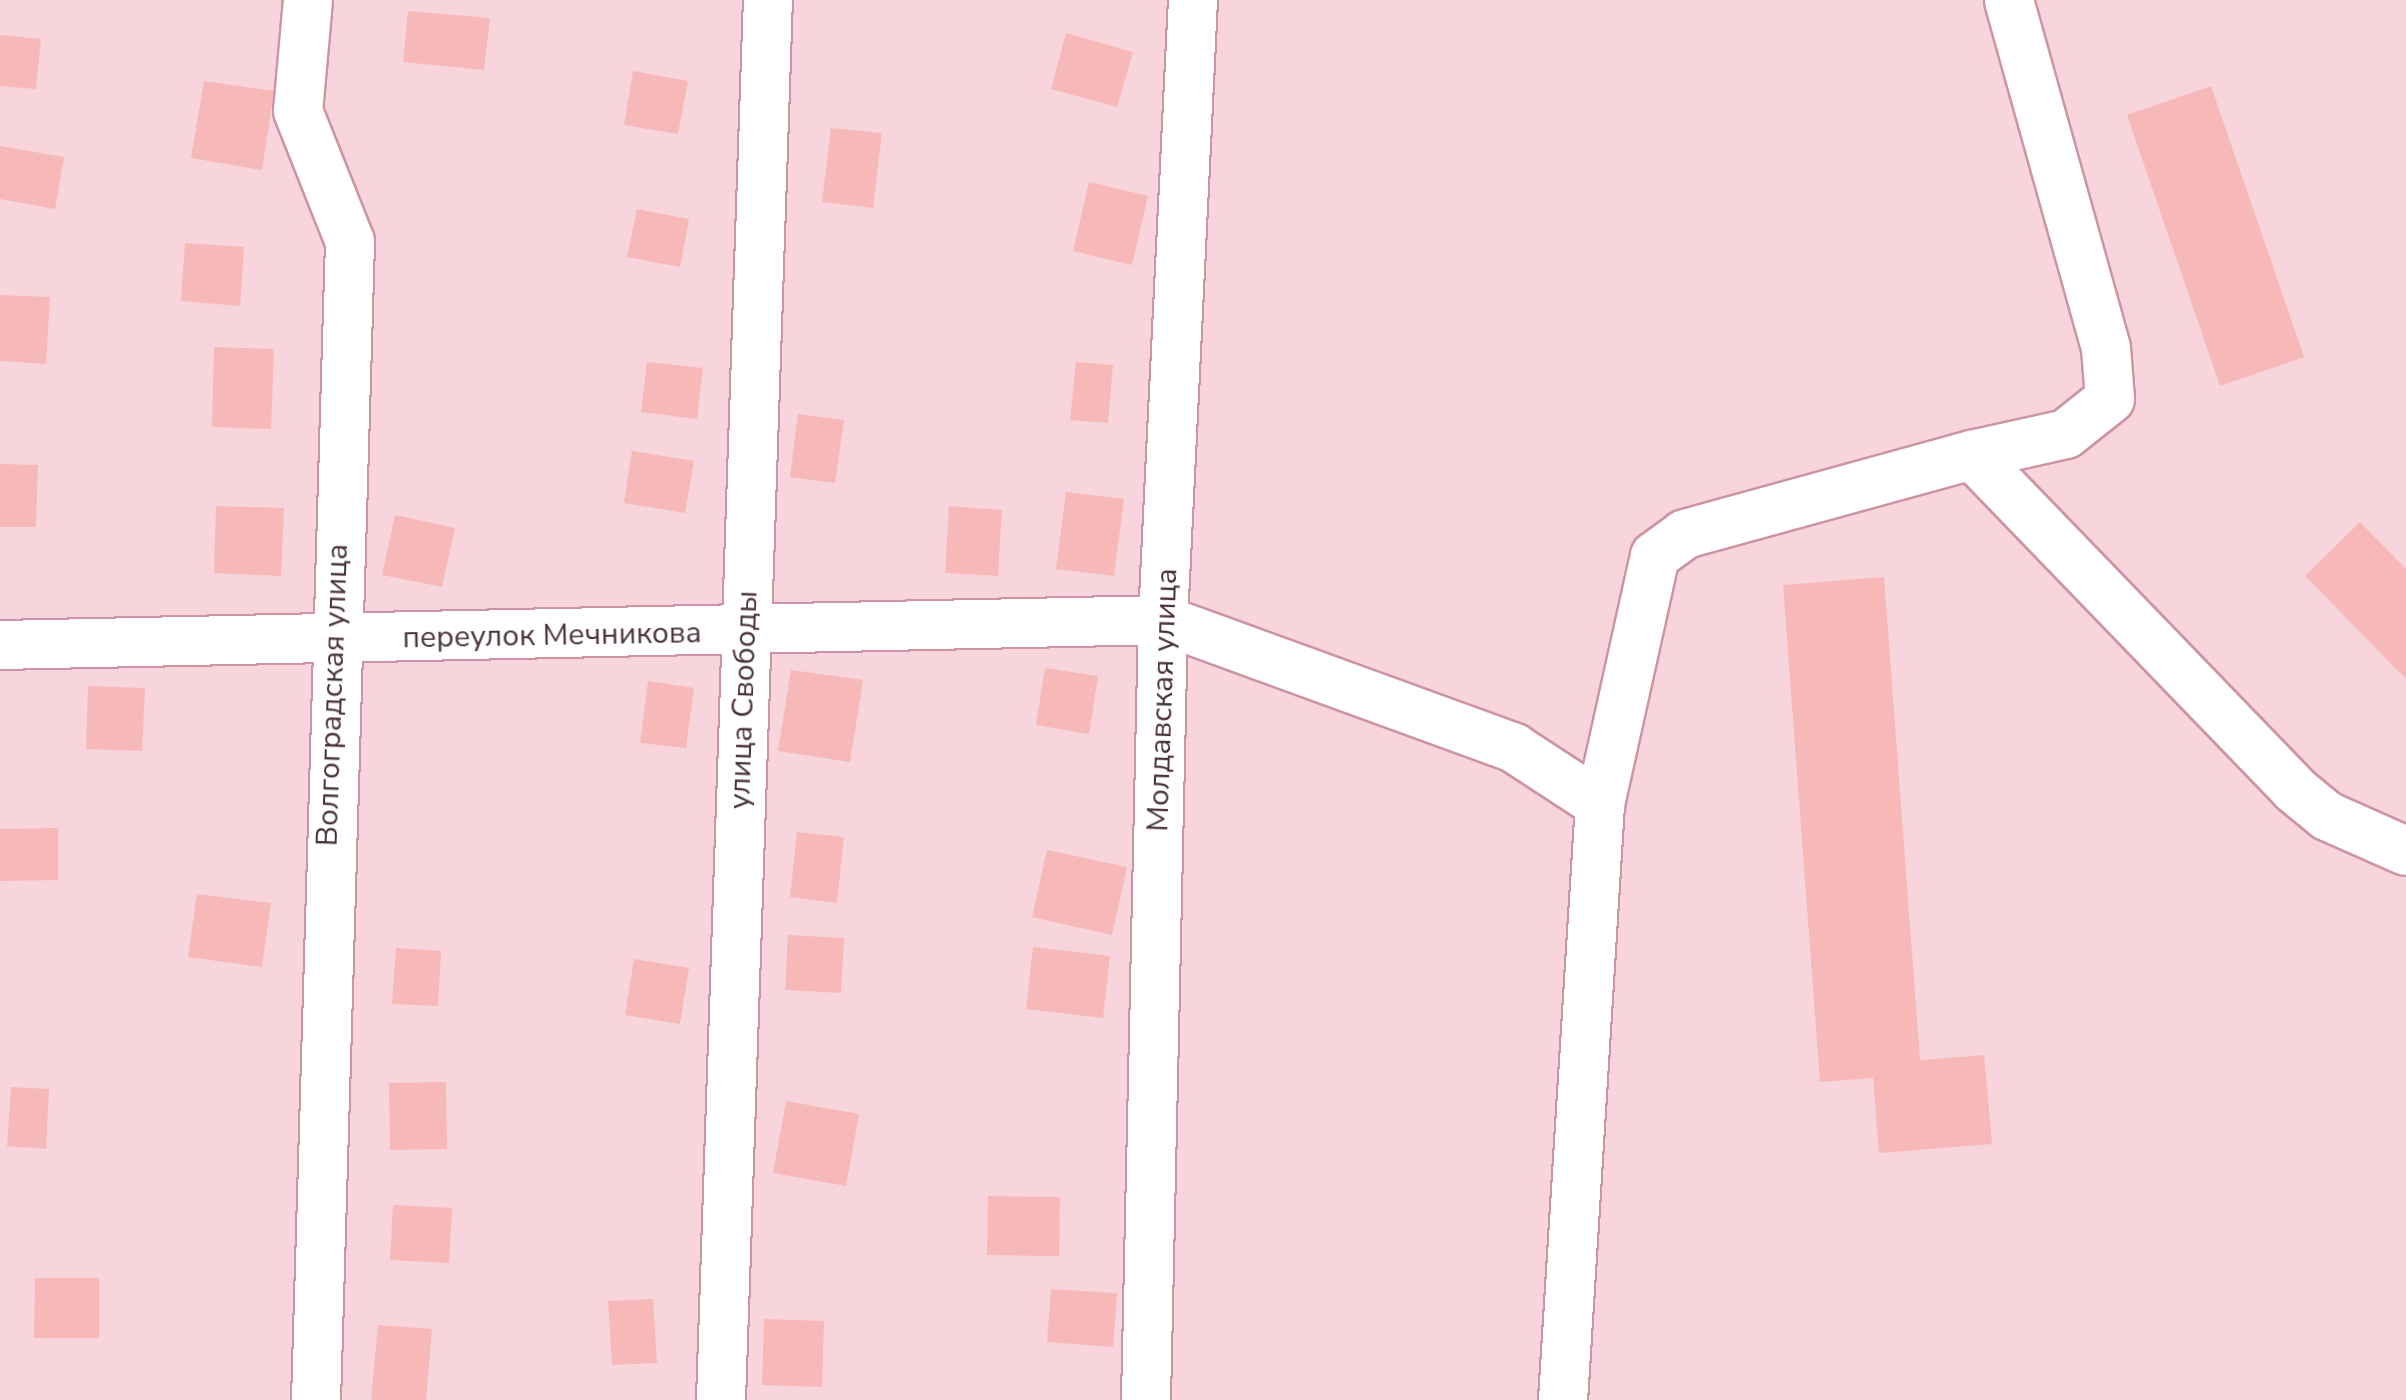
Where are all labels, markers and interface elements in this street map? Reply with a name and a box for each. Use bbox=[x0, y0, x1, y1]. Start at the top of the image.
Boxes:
street label: Волгоградская улица bbox=[310, 543, 356, 847]
street label: Молдавская улица bbox=[1140, 568, 1186, 832]
street label: улица Свободы bbox=[722, 590, 766, 810]
street label: переулок Мечникова bbox=[402, 615, 702, 657]

